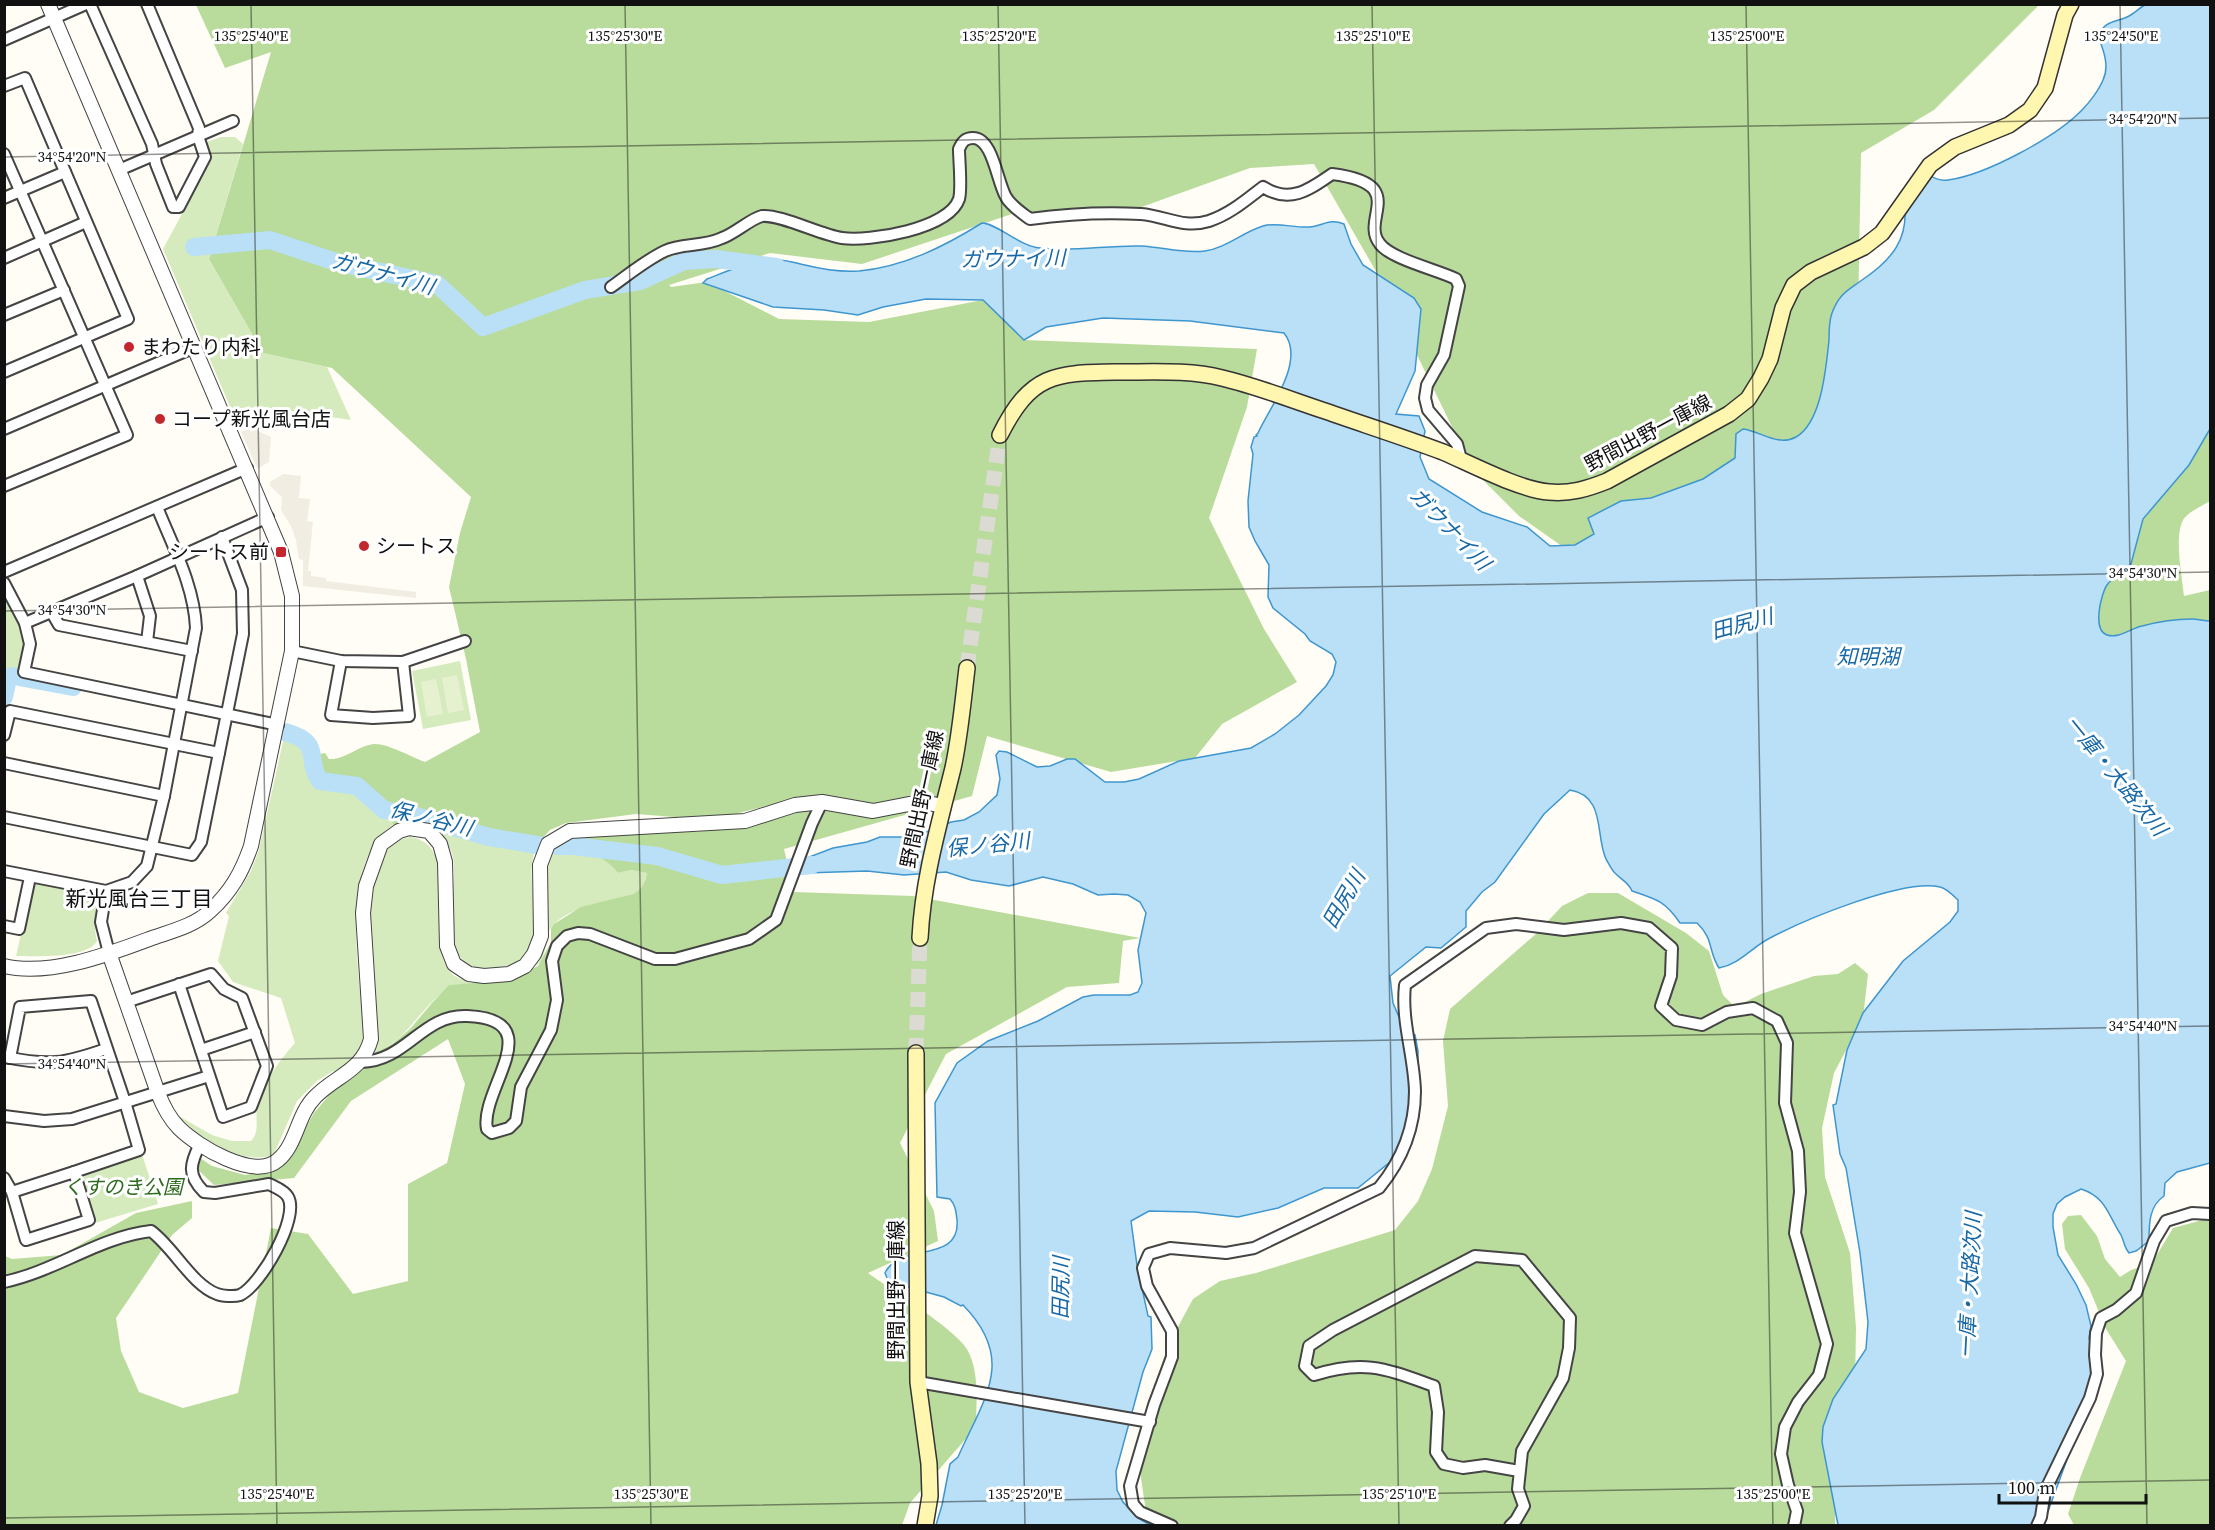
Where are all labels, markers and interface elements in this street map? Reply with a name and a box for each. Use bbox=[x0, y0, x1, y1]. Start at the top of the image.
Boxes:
text: 135°25'40"E bbox=[214, 25, 288, 46]
text: 135°25'30"E bbox=[588, 25, 662, 46]
text: 135°25'20"E bbox=[962, 25, 1036, 46]
text: 135°25'10"E bbox=[1336, 25, 1410, 46]
text: 135°25'00"E bbox=[1710, 25, 1784, 46]
text: 135°24'50"E bbox=[2084, 25, 2158, 46]
text: 34°54'20"N bbox=[2108, 108, 2178, 129]
text: 34°54'20"N bbox=[37, 146, 107, 167]
water label: ガウナイ川 bbox=[960, 243, 1068, 274]
water label: ガウナイ川 bbox=[329, 246, 440, 302]
place label: まわたり内科 bbox=[141, 333, 261, 361]
marker: まわたり内科 bbox=[122, 340, 136, 354]
street label: 野間出野一庫線 bbox=[1580, 388, 1716, 478]
place label: コープ新光風台店 bbox=[172, 405, 331, 433]
marker: コープ新光風台店 bbox=[153, 412, 167, 426]
water label: ガウナイ川 bbox=[1403, 481, 1499, 578]
place label: シートス bbox=[376, 532, 456, 560]
place label: シートス前 bbox=[169, 538, 269, 566]
marker: シートス bbox=[357, 539, 371, 553]
marker: シートス前 bbox=[274, 545, 288, 559]
text: 34°54'30"N bbox=[2108, 562, 2178, 583]
text: 34°54'30"N bbox=[37, 599, 107, 620]
water label: 田尻川 bbox=[1708, 601, 1778, 646]
water label: 知明湖 bbox=[1837, 642, 1902, 671]
water label: 一庫・大路次川 bbox=[2059, 709, 2175, 843]
street label: 野間出野一庫線 bbox=[894, 728, 950, 870]
water label: 保ノ谷川 bbox=[387, 794, 477, 843]
water label: 保ノ谷川 bbox=[945, 825, 1033, 863]
water label: 田尻川 bbox=[1315, 862, 1373, 933]
district label: 新光風台三丁目 bbox=[66, 884, 213, 913]
text: 34°54'40"N bbox=[2108, 1015, 2178, 1036]
text: 34°54'40"N bbox=[37, 1053, 107, 1074]
park label: くすのき公園 bbox=[63, 1173, 186, 1201]
water label: 一庫・大路次川 bbox=[1951, 1209, 1988, 1359]
street label: 野間出野一庫線 bbox=[882, 1220, 910, 1360]
water label: 田尻川 bbox=[1045, 1254, 1076, 1320]
scale bar bbox=[1999, 1467, 2146, 1505]
text: 100 m bbox=[2008, 1475, 2055, 1500]
text: 135°25'40"E bbox=[240, 1483, 314, 1504]
text: 135°25'30"E bbox=[614, 1483, 688, 1504]
text: 135°25'20"E bbox=[988, 1483, 1062, 1504]
text: 135°25'10"E bbox=[1362, 1483, 1436, 1504]
text: 135°25'00"E bbox=[1736, 1483, 1810, 1504]

